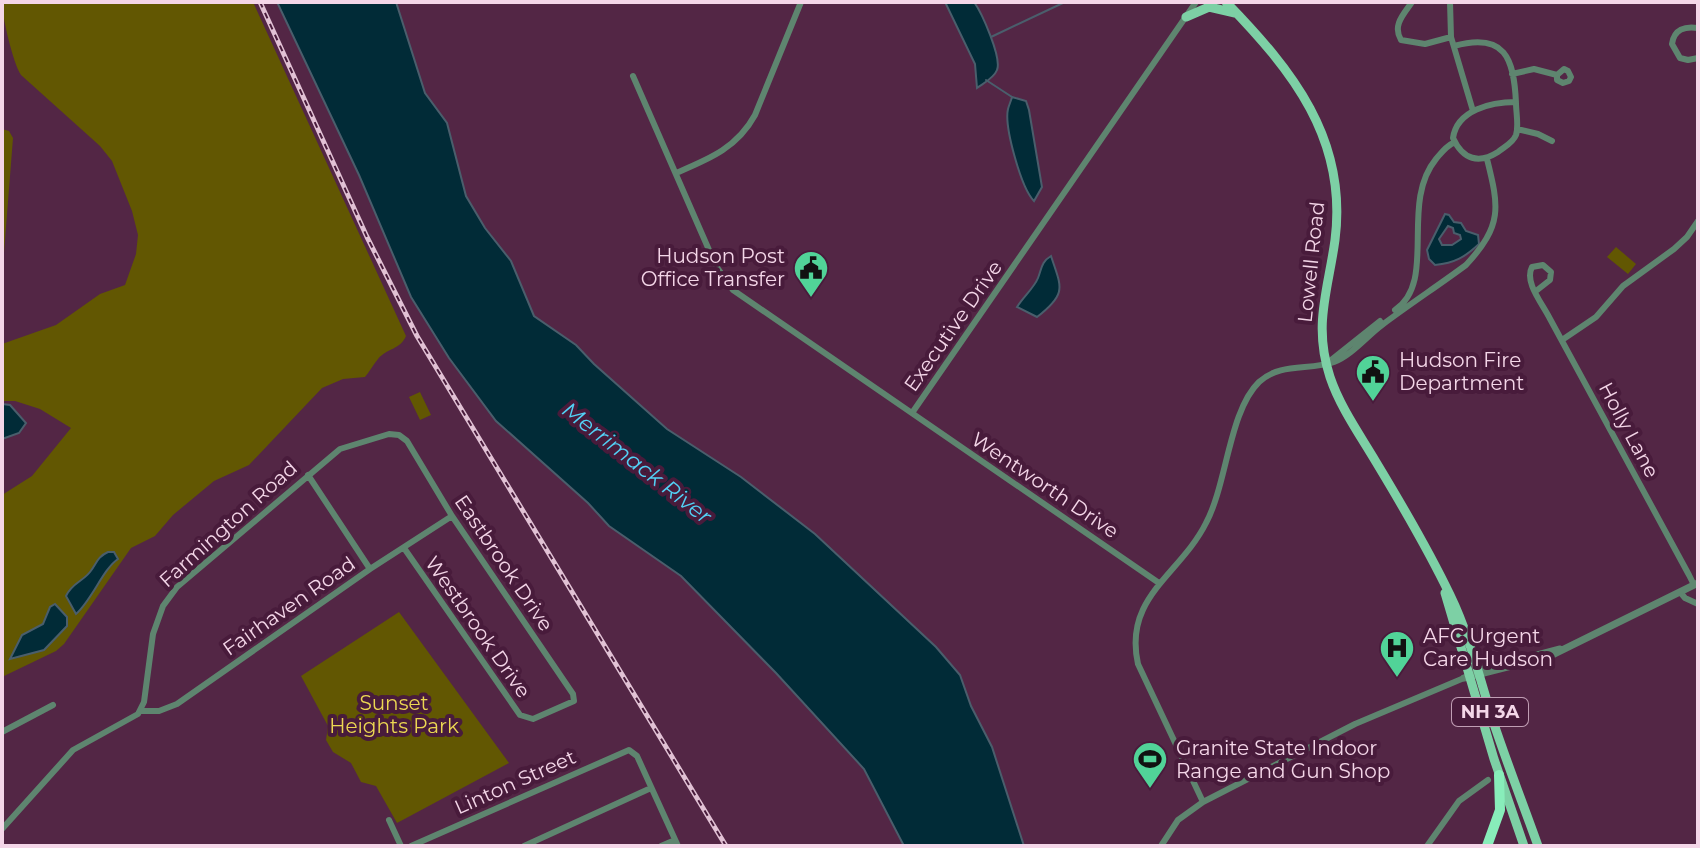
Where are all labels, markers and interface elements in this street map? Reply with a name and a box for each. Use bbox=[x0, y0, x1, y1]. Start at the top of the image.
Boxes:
street label: Lowell Road bbox=[1293, 200, 1329, 324]
place label: Hudson Post Office Transfer bbox=[641, 244, 785, 291]
public building icon: Hudson Post Office Transfer bbox=[792, 249, 830, 299]
street label: Executive Drive bbox=[899, 256, 1007, 396]
place label: Hudson Fire Department bbox=[1399, 348, 1524, 395]
public building icon: Hudson Fire Department bbox=[1354, 353, 1392, 403]
street label: Holly Lane bbox=[1594, 378, 1664, 482]
water label: Merrimack River bbox=[557, 396, 718, 530]
street label: Wentworth Drive bbox=[967, 427, 1123, 543]
street label: Farmington Road bbox=[154, 456, 302, 592]
street label: Eastbrook Drive bbox=[450, 490, 558, 636]
street label: Fairhaven Road bbox=[218, 551, 360, 661]
street label: Westbrook Drive bbox=[420, 552, 536, 702]
place label: AFC Urgent Care Hudson bbox=[1423, 624, 1553, 671]
hospital icon: AFC Urgent Care Hudson bbox=[1378, 629, 1416, 679]
park label: Sunset Heights Park bbox=[329, 691, 459, 738]
road number: NH 3A bbox=[1452, 698, 1528, 726]
place label: Granite State Indoor Range and Gun Shop bbox=[1176, 736, 1390, 783]
sports icon: Granite State Indoor Range and Gun Shop bbox=[1131, 740, 1169, 790]
street label: Linton Street bbox=[451, 745, 579, 819]

